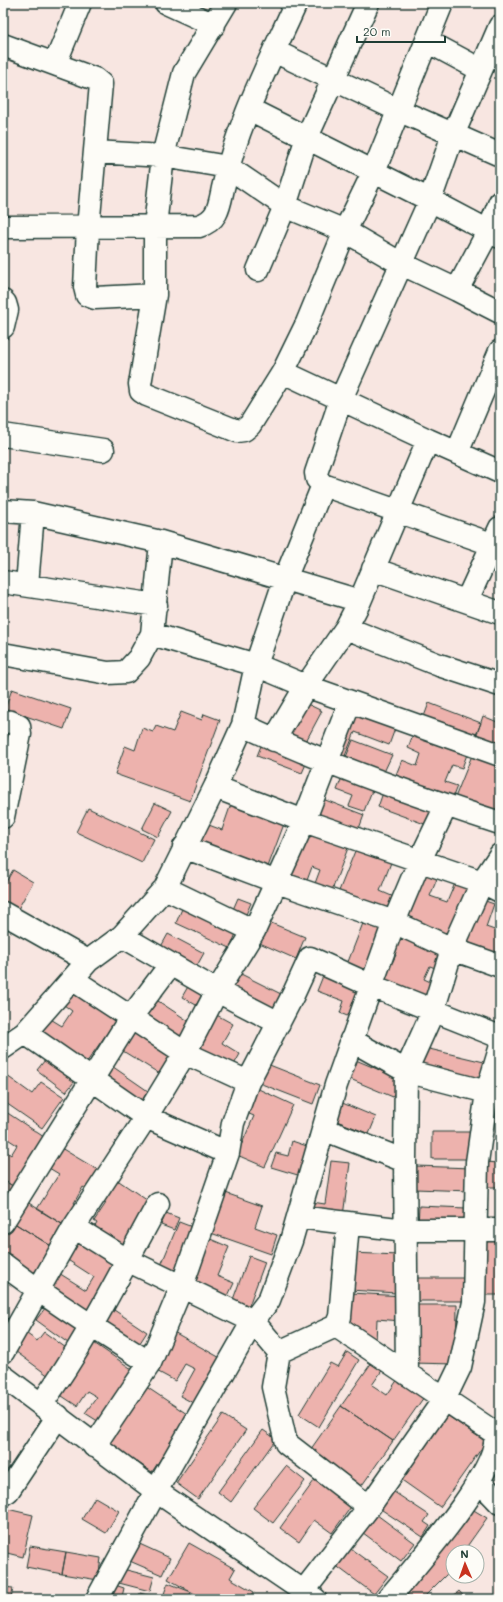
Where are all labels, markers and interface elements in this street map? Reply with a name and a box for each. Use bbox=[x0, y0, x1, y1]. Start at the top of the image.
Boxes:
scale bar bbox=[357, 18, 445, 44]
text: 20 m bbox=[363, 23, 391, 39]
north arrow bbox=[445, 1544, 485, 1584]
text: N bbox=[460, 1546, 469, 1561]

